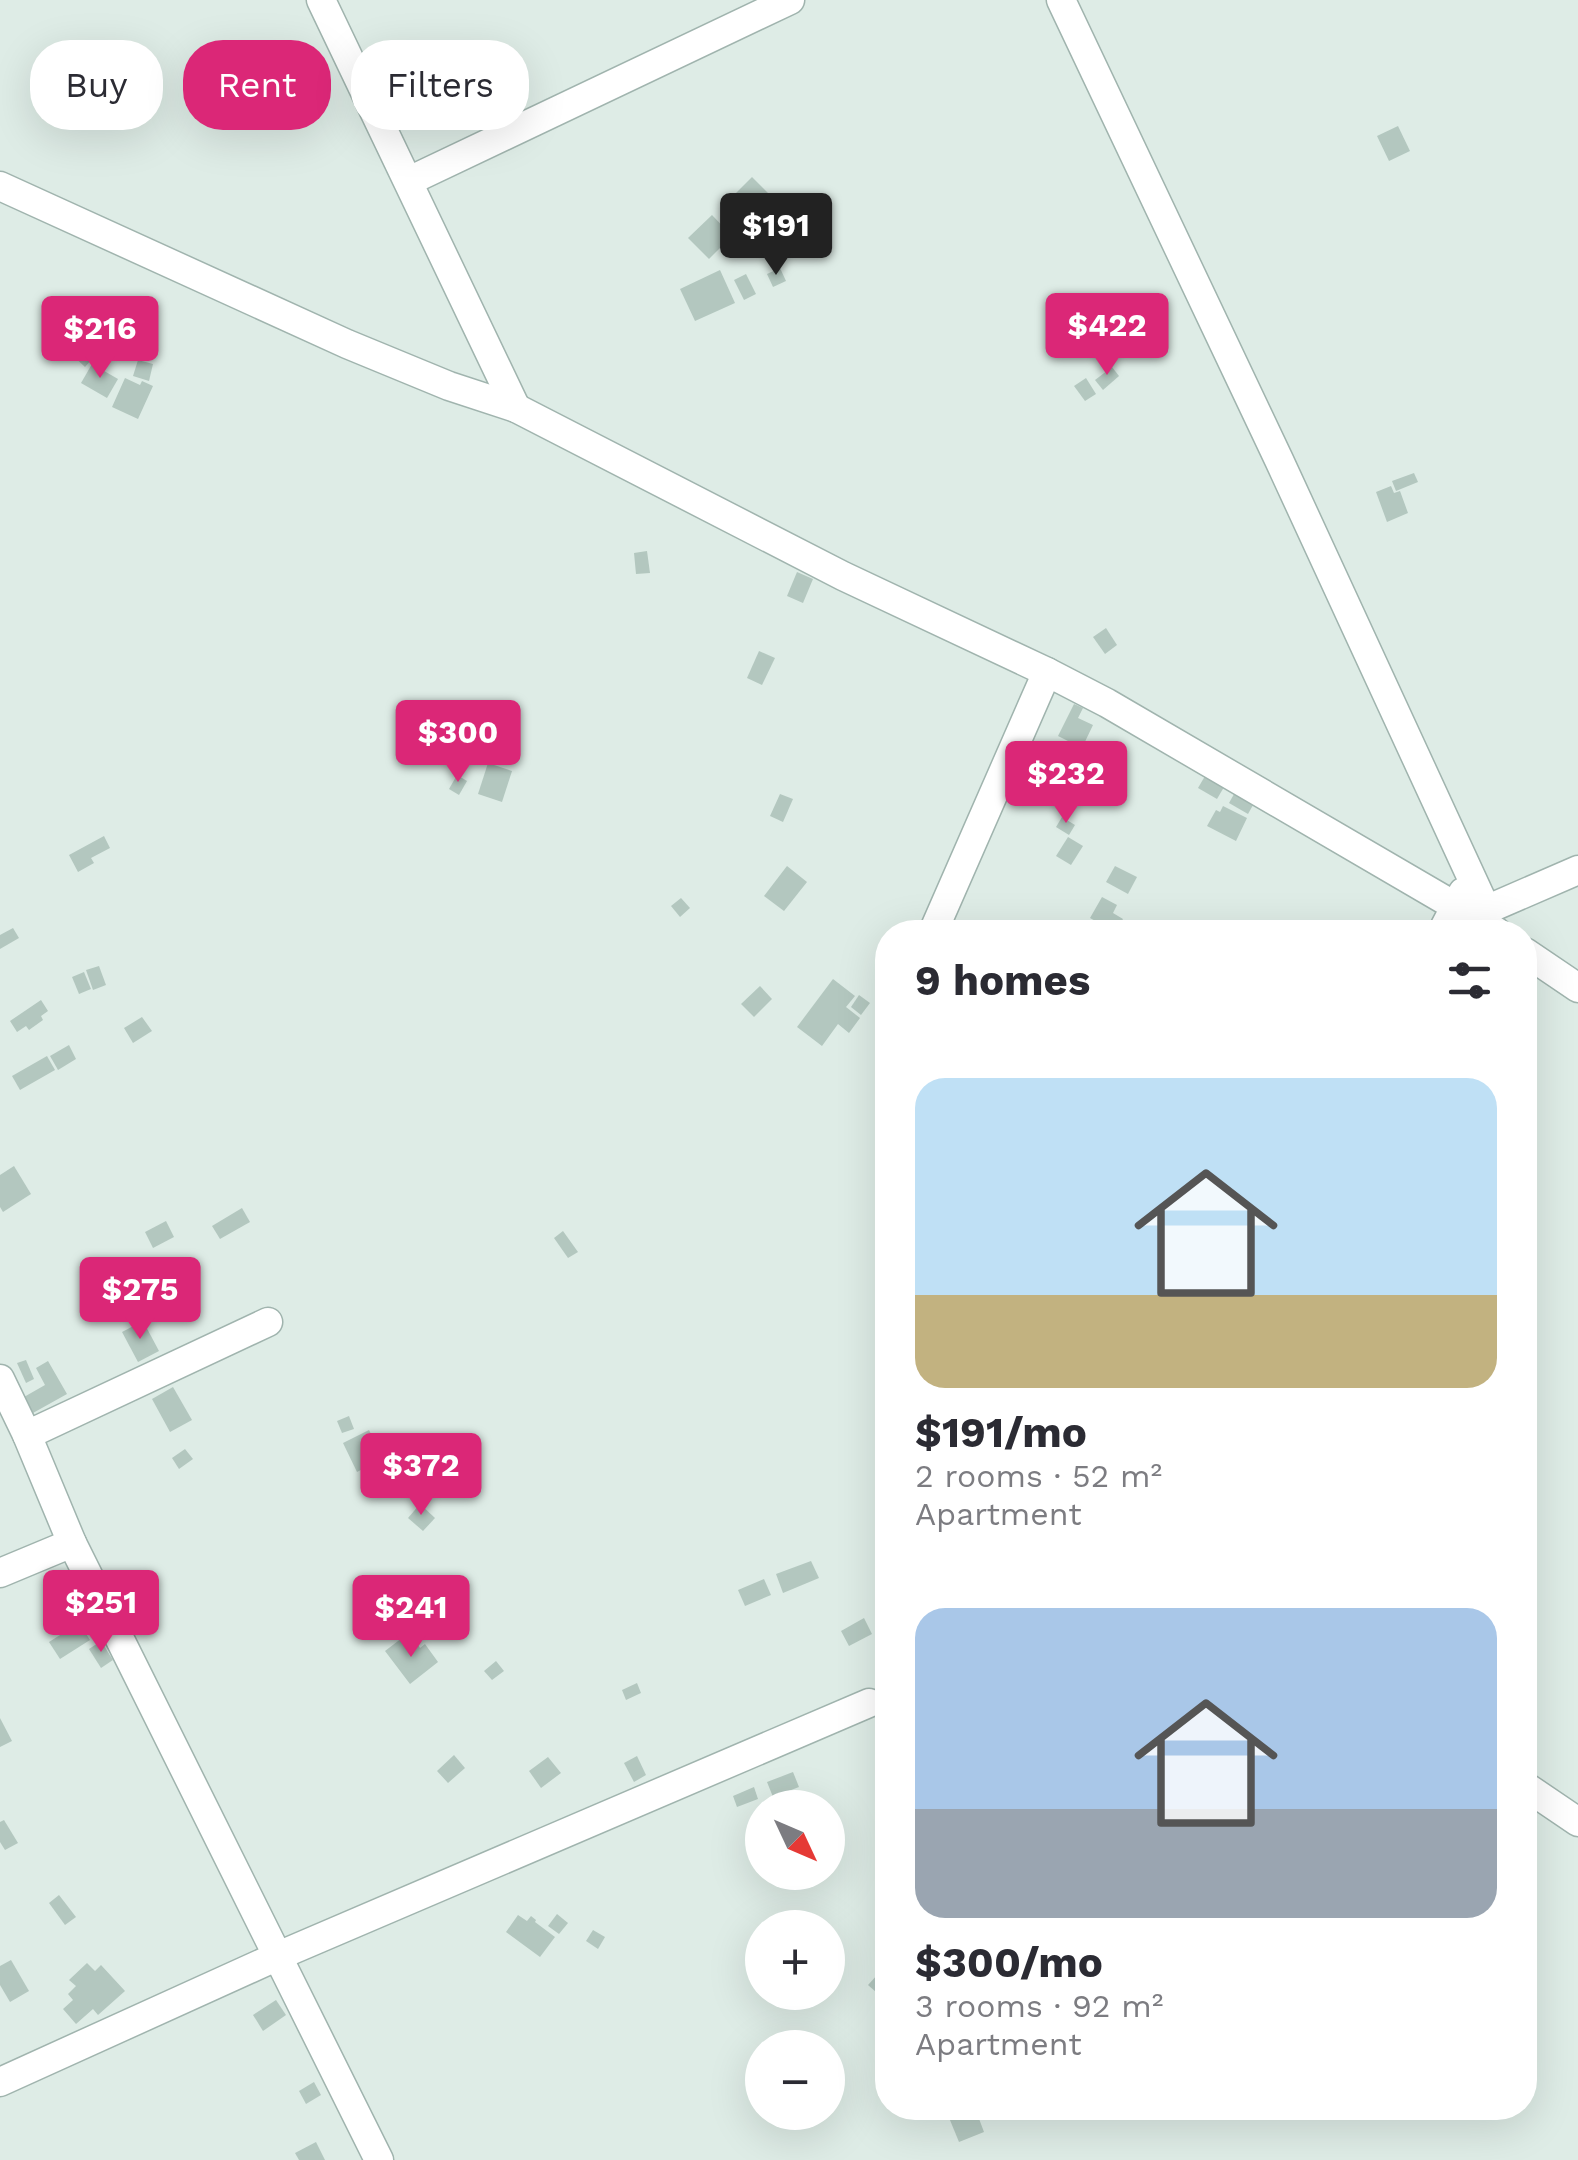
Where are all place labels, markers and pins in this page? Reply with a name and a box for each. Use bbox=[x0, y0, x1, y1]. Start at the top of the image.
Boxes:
pin: $191 bbox=[717, 193, 835, 278]
pin: $422 bbox=[1048, 293, 1166, 378]
pin: $216 bbox=[41, 296, 159, 381]
pin: $300 bbox=[399, 700, 517, 785]
pin: $232 bbox=[1007, 741, 1125, 826]
pin: $275 bbox=[81, 1257, 199, 1342]
pin: $372 bbox=[362, 1433, 480, 1518]
pin: $251 bbox=[42, 1570, 160, 1655]
pin: $241 bbox=[352, 1575, 470, 1660]

